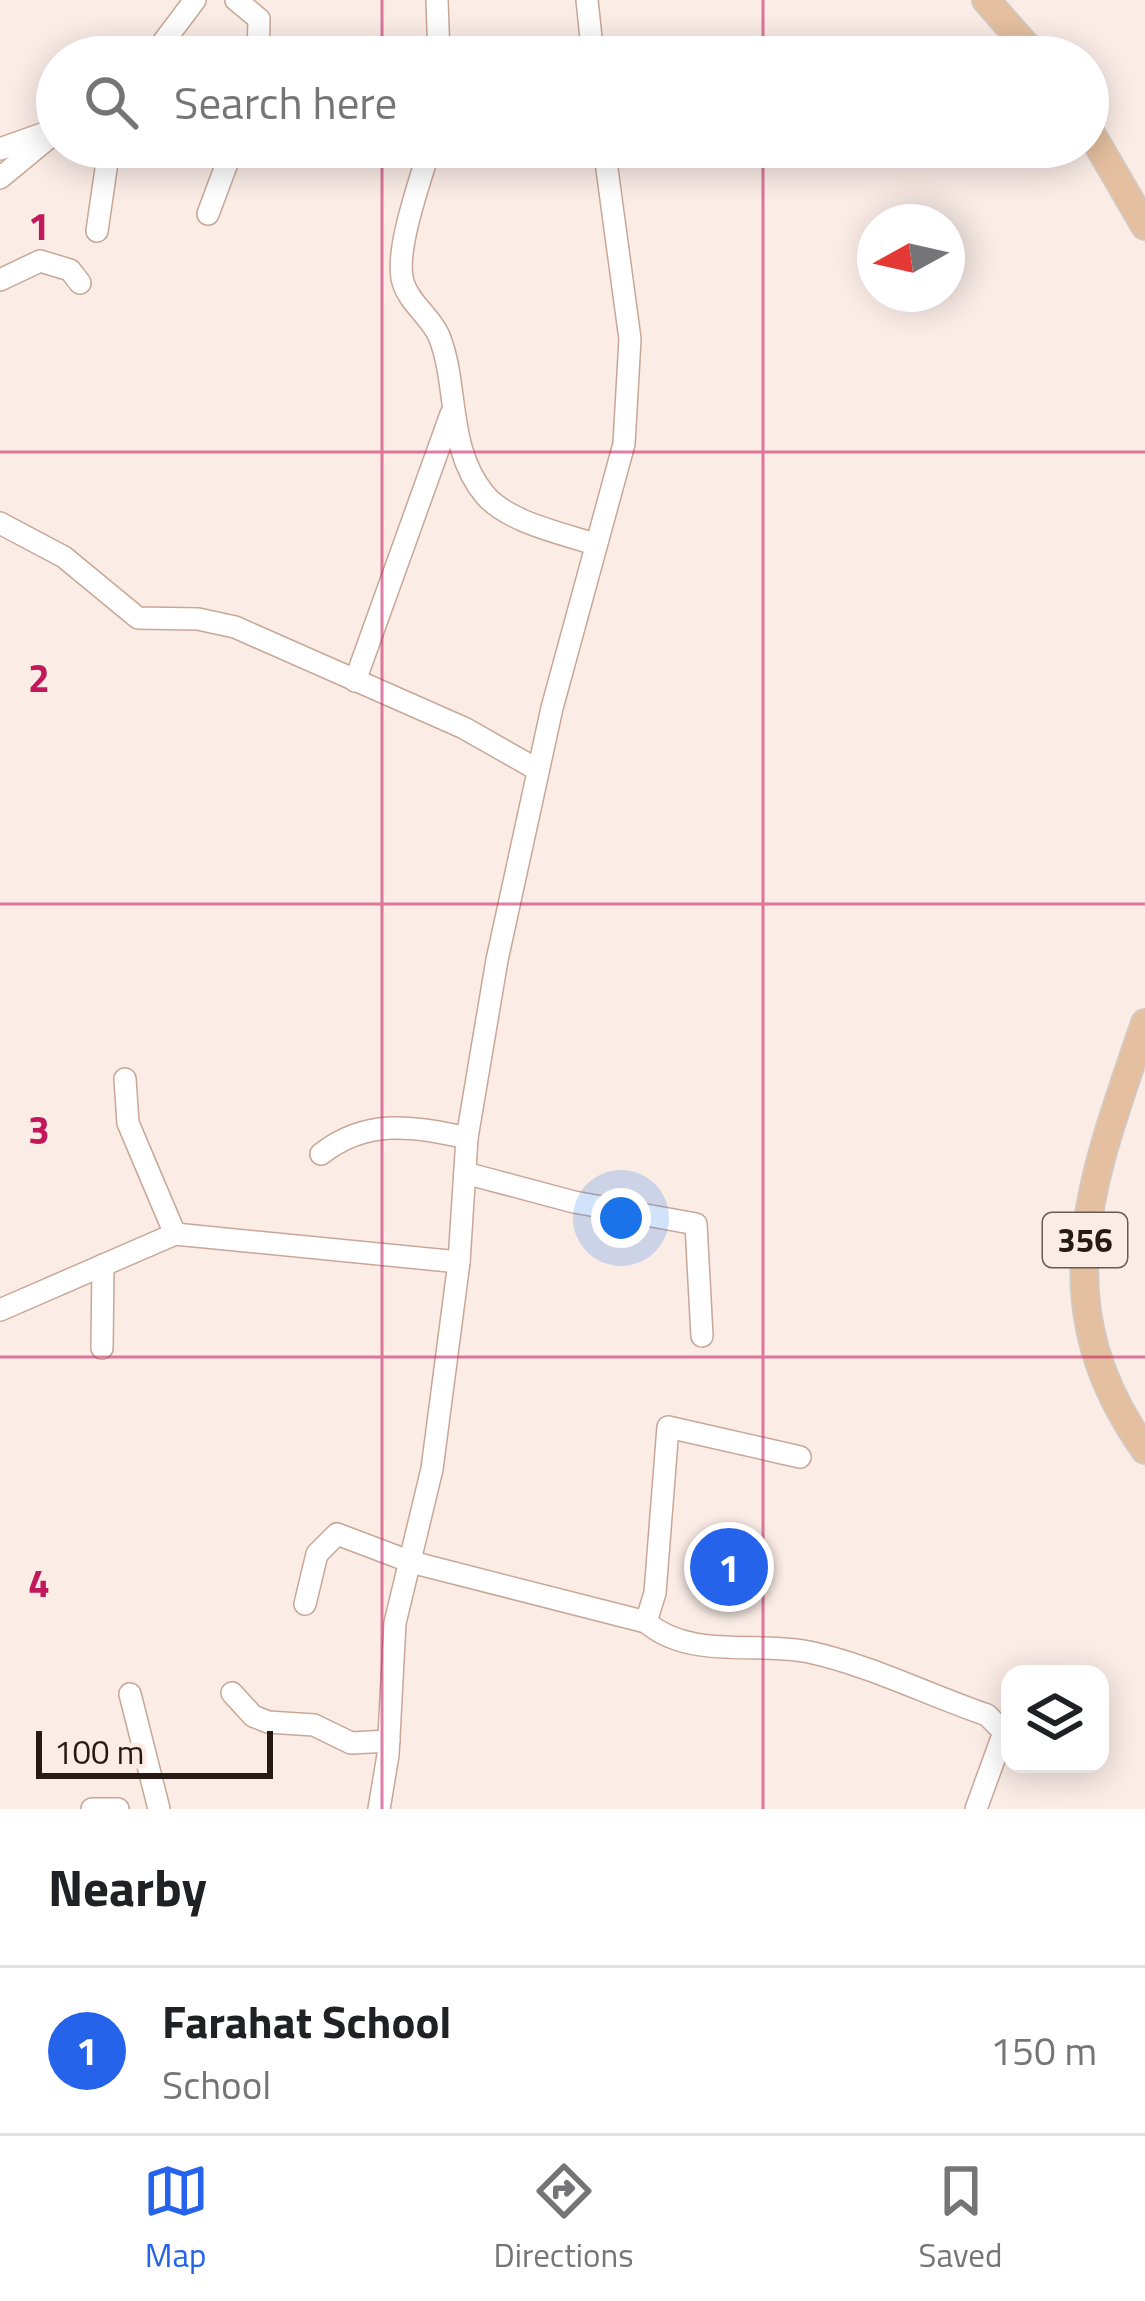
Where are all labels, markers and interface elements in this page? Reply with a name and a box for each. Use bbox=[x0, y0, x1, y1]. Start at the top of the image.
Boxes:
search box bbox=[36, 36, 1109, 168]
text: Search here bbox=[174, 68, 397, 136]
icon: search bbox=[78, 69, 144, 135]
text: 1 bbox=[28, 196, 50, 255]
north arrow bbox=[857, 204, 965, 312]
text: 2 bbox=[28, 648, 50, 707]
text: 3 bbox=[28, 1100, 50, 1159]
your location bbox=[591, 1188, 651, 1248]
road number: 356 bbox=[1043, 1213, 1127, 1267]
pin: 1 bbox=[690, 1522, 768, 1612]
text: 4 bbox=[28, 1553, 50, 1612]
map controls bbox=[1001, 1665, 1109, 1773]
button: layers bbox=[1001, 1665, 1109, 1773]
scale bar bbox=[36, 1725, 273, 1778]
text: 100 m bbox=[54, 1727, 144, 1777]
text: Nearby bbox=[48, 1848, 207, 1926]
text: Farahat School bbox=[162, 1987, 452, 2055]
text: 1 bbox=[76, 2021, 98, 2080]
text: 150 m bbox=[990, 2021, 1097, 2080]
text: School bbox=[162, 2055, 271, 2114]
tab: Map bbox=[143, 2158, 209, 2280]
tab: Directions bbox=[494, 2158, 634, 2280]
tab: Saved bbox=[919, 2158, 1002, 2280]

